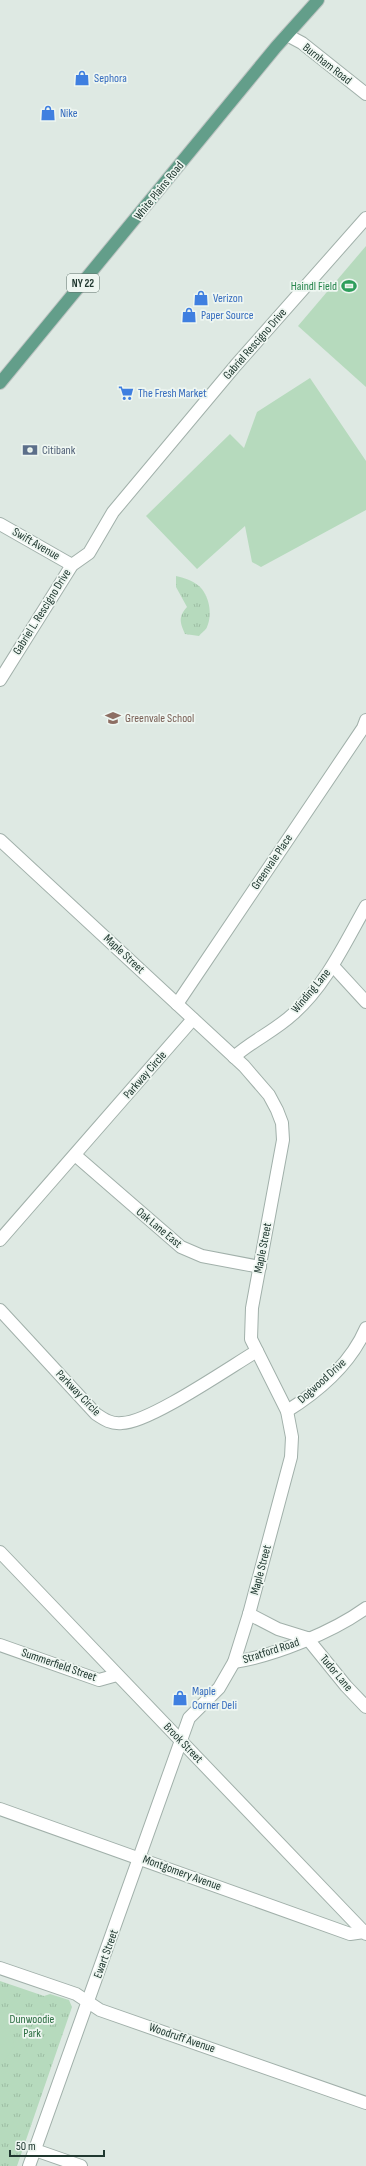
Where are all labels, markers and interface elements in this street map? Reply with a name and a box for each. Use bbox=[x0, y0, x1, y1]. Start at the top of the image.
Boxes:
street label: Burnham Road bbox=[299, 40, 355, 88]
shop icon: Sephora bbox=[73, 69, 91, 87]
place label: Sephora bbox=[94, 71, 127, 86]
shop icon: Nike bbox=[39, 104, 57, 122]
place label: Nike bbox=[60, 106, 78, 121]
street label: White Plains Road bbox=[131, 159, 187, 223]
road number: NY 22 bbox=[67, 274, 99, 292]
sports icon: Haindl Field bbox=[340, 277, 358, 295]
place label: Haindl Field bbox=[291, 279, 337, 294]
shop icon: Verizon bbox=[192, 289, 210, 307]
place label: Verizon bbox=[213, 291, 243, 306]
street label: Gabriel Rescigno Drive bbox=[220, 305, 290, 383]
shop icon: Paper Source bbox=[180, 306, 198, 324]
place label: Paper Source bbox=[201, 308, 254, 323]
supermarket icon: The Fresh Market bbox=[117, 384, 135, 402]
place label: The Fresh Market bbox=[138, 386, 207, 401]
bank icon: Citibank bbox=[21, 441, 39, 459]
place label: Citibank bbox=[42, 443, 76, 458]
street label: Swift Avenue bbox=[10, 524, 63, 564]
street label: Gabriel L. Rescigno Drive bbox=[10, 566, 74, 658]
school or university icon: Greenvale School bbox=[104, 709, 122, 727]
place label: Greenvale School bbox=[125, 711, 194, 726]
street label: Greenvale Place bbox=[248, 831, 296, 893]
street label: Maple Street bbox=[100, 931, 148, 977]
street label: Winding Lane bbox=[288, 966, 334, 1016]
street label: Parkway Circle bbox=[120, 1048, 170, 1102]
street label: Oak Lane East bbox=[133, 1205, 185, 1252]
street label: Maple Street bbox=[251, 1221, 275, 1274]
street label: Dogwood Drive bbox=[295, 1355, 349, 1407]
street label: Parkway Circle bbox=[52, 1367, 104, 1419]
street label: Maple Street bbox=[247, 1543, 275, 1597]
street label: Stratford Road bbox=[241, 1635, 301, 1667]
street label: Summerfield Street bbox=[19, 1645, 99, 1685]
street label: Tudor Lane bbox=[316, 1652, 356, 1695]
place label: Maple Corner Deli bbox=[192, 1684, 237, 1713]
shop icon: Maple Corner Deli bbox=[171, 1689, 189, 1707]
street label: Brook Street bbox=[160, 1720, 206, 1767]
street label: Montgomery Avenue bbox=[141, 1852, 224, 1894]
street label: Ewart Street bbox=[90, 1927, 122, 1980]
park label: Dunwoodie Park bbox=[10, 2012, 55, 2041]
street label: Woodruff Avenue bbox=[147, 2020, 217, 2056]
scale bar bbox=[10, 2132, 104, 2158]
text: 50 m bbox=[16, 2139, 36, 2154]

